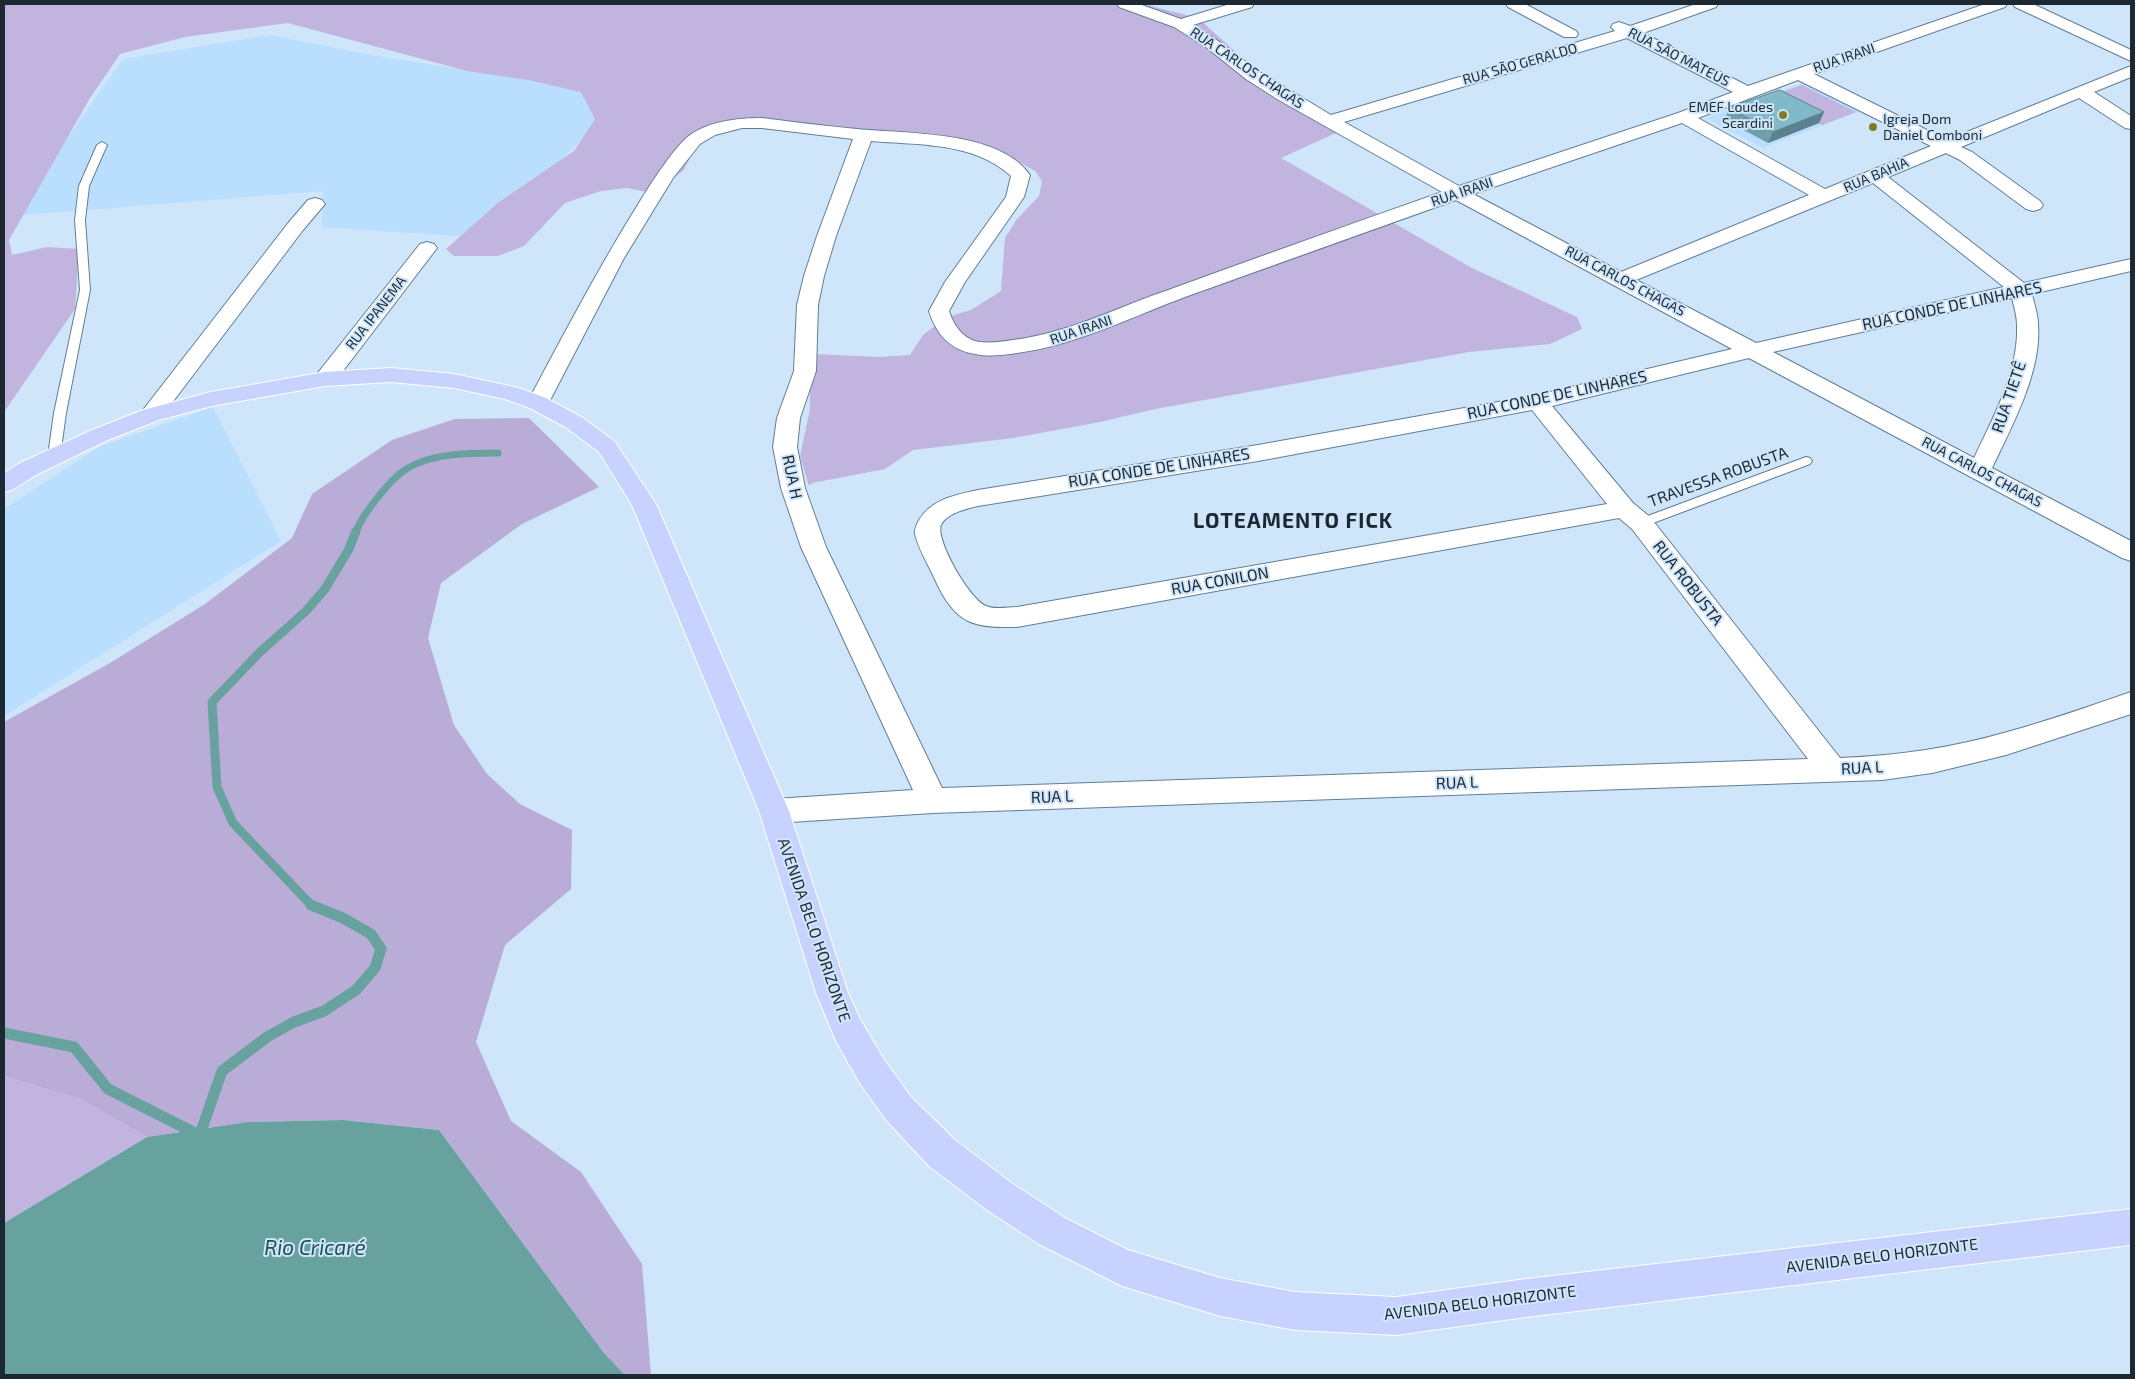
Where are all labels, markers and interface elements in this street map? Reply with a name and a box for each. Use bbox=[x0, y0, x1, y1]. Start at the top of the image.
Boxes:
street label: RUA CARLOS CHAGAS bbox=[1187, 24, 1307, 112]
street label: RUA SÃO MATEUS bbox=[1625, 24, 1733, 90]
street label: RUA SÃO GERALDO bbox=[1461, 40, 1579, 88]
street label: RUA IRANI bbox=[1811, 40, 1877, 76]
place label: EMEF Loudes Scardini bbox=[1689, 99, 1773, 132]
marker: EMEF Loudes Scardini bbox=[1777, 109, 1789, 121]
place label: Igreja Dom Daniel Comboni bbox=[1883, 111, 1982, 144]
marker: Igreja Dom Daniel Comboni bbox=[1867, 121, 1879, 133]
street label: RUA BAHIA bbox=[1841, 154, 1911, 196]
street label: RUA IRANI bbox=[1429, 174, 1495, 210]
street label: RUA CARLOS CHAGAS bbox=[1562, 242, 1688, 320]
street label: RUA IPANEMA bbox=[342, 273, 410, 353]
street label: RUA CONDE DE LINHARES bbox=[1860, 278, 2044, 334]
street label: RUA IRANI bbox=[1048, 312, 1114, 348]
street label: RUA TIETÊ bbox=[1988, 359, 2030, 435]
street label: RUA CONDE DE LINHARES bbox=[1465, 367, 1649, 423]
street label: RUA CARLOS CHAGAS bbox=[1919, 433, 2045, 511]
street label: TRAVESSA ROBUSTA bbox=[1646, 443, 1790, 511]
street label: RUA CONDE DE LINHARES bbox=[1067, 444, 1251, 492]
street label: RUA H bbox=[778, 453, 806, 501]
district label: LOTEAMENTO FICK bbox=[1191, 508, 1395, 534]
street label: RUA ROBUSTA bbox=[1649, 537, 1727, 629]
street label: RUA CONILON bbox=[1170, 563, 1270, 599]
street label: RUA L bbox=[1840, 757, 1884, 779]
street label: RUA L bbox=[1436, 773, 1478, 793]
street label: RUA L bbox=[1031, 787, 1073, 807]
street label: AVENIDA BELO HORIZONTE bbox=[773, 835, 855, 1025]
water label: Rio Cricaré bbox=[264, 1235, 366, 1261]
street label: AVENIDA BELO HORIZONTE bbox=[1785, 1235, 1979, 1277]
street label: AVENIDA BELO HORIZONTE bbox=[1383, 1282, 1577, 1324]

